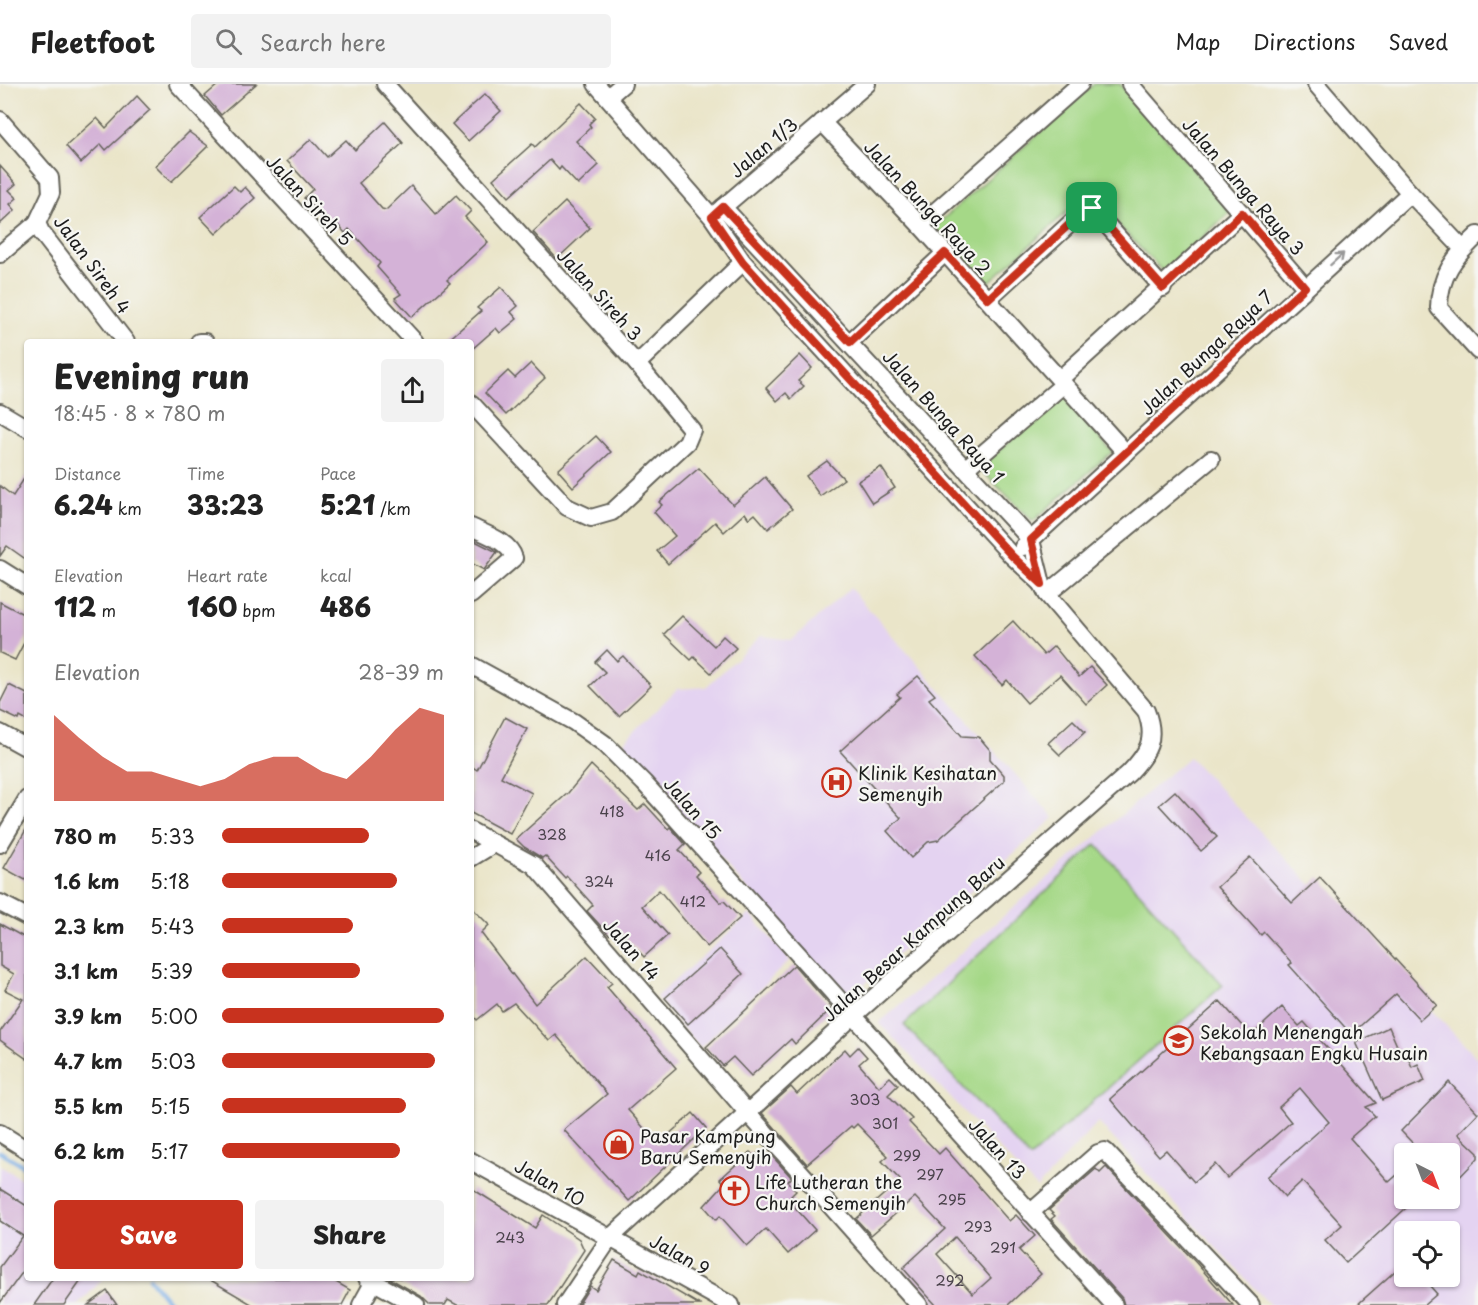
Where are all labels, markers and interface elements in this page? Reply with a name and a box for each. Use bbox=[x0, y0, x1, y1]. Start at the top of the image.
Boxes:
search box bbox=[191, 14, 611, 68]
text: Fleetfoot bbox=[30, 20, 155, 63]
icon: search bbox=[212, 25, 245, 58]
text: Search here bbox=[260, 25, 386, 58]
text: Map bbox=[1175, 25, 1220, 57]
text: Directions bbox=[1253, 25, 1355, 57]
text: Saved bbox=[1388, 25, 1448, 57]
street label: Jalan 1/3 bbox=[723, 110, 803, 184]
street label: Jalan Bunga Raya 3 bbox=[1177, 111, 1311, 261]
street label: Jalan Bunga Raya 2 bbox=[858, 134, 998, 280]
street label: Jalan Sireh 5 bbox=[260, 148, 360, 252]
pin bbox=[1066, 182, 1117, 233]
icon: arrive bbox=[1075, 191, 1108, 224]
street label: Jalan Sireh 4 bbox=[48, 209, 138, 319]
street label: Jalan Sireh 3 bbox=[551, 242, 649, 346]
one-way arrow bbox=[1329, 252, 1344, 266]
street label: Jalan Bunga Raya 7 bbox=[1134, 283, 1278, 421]
street label: Jalan Bunga Raya 1 bbox=[877, 344, 1011, 488]
text: Evening run bbox=[54, 350, 249, 400]
button: share bbox=[381, 359, 444, 422]
text: 18:45 · 8 × 780 m bbox=[54, 398, 225, 428]
text: Distance bbox=[54, 461, 121, 485]
text: Time bbox=[187, 461, 225, 485]
text: Pace bbox=[320, 461, 356, 485]
text: 6.24 bbox=[54, 485, 113, 524]
text: 33:23 bbox=[187, 485, 264, 524]
text: 5:21 bbox=[320, 485, 375, 524]
text: km bbox=[113, 496, 142, 520]
text: /km bbox=[375, 496, 411, 520]
text: Elevation bbox=[54, 563, 123, 587]
text: Heart rate bbox=[187, 563, 268, 587]
text: kcal bbox=[320, 563, 352, 587]
text: 112 bbox=[54, 587, 96, 626]
text: 160 bbox=[187, 587, 237, 626]
text: 486 bbox=[320, 587, 371, 626]
text: m bbox=[96, 598, 116, 622]
text: bpm bbox=[237, 598, 276, 622]
text: Elevation bbox=[54, 657, 140, 687]
text: 28–39 m bbox=[358, 657, 444, 687]
place label: Klinik Kesihatan Semenyih bbox=[858, 759, 997, 807]
hospital icon: Klinik Kesihatan Semenyih bbox=[821, 766, 853, 798]
street label: Jalan 15 bbox=[658, 771, 728, 845]
house number: 418 bbox=[599, 799, 625, 822]
text: 780 m bbox=[54, 821, 117, 851]
text: 5:33 bbox=[150, 821, 195, 851]
house number: 328 bbox=[537, 822, 567, 845]
house number: 416 bbox=[645, 843, 671, 866]
street label: Jalan Besar Kampung Baru bbox=[816, 849, 1010, 1027]
text: 1.6 km bbox=[54, 866, 119, 896]
text: 5:18 bbox=[150, 866, 190, 896]
house number: 324 bbox=[584, 869, 614, 892]
house number: 412 bbox=[680, 889, 706, 912]
text: 2.3 km bbox=[54, 911, 124, 941]
text: 5:43 bbox=[150, 911, 194, 941]
street label: Jalan 14 bbox=[597, 912, 667, 986]
text: 3.1 km bbox=[54, 956, 118, 986]
text: 5:39 bbox=[150, 956, 193, 986]
text: 3.9 km bbox=[54, 1001, 122, 1031]
text: 5:00 bbox=[150, 1001, 198, 1031]
place label: Sekolah Menengah Kebangsaan Engku Husain bbox=[1200, 1018, 1428, 1066]
school or university icon: Sekolah Menengah Kebangsaan Engku Husain bbox=[1163, 1025, 1195, 1057]
text: 4.7 km bbox=[54, 1046, 123, 1076]
text: 5:03 bbox=[150, 1046, 196, 1076]
house number: 303 bbox=[850, 1087, 880, 1110]
text: 5.5 km bbox=[54, 1091, 123, 1121]
text: 5:15 bbox=[150, 1091, 190, 1121]
house number: 301 bbox=[872, 1111, 898, 1134]
street label: Jalan 13 bbox=[963, 1111, 1033, 1185]
place label: Pasar Kampung Baru Semenyih bbox=[640, 1122, 776, 1170]
shop icon: Pasar Kampung Baru Semenyih bbox=[603, 1129, 635, 1161]
text: 6.2 km bbox=[54, 1136, 125, 1166]
text: 5:17 bbox=[150, 1136, 188, 1166]
house number: 299 bbox=[893, 1143, 921, 1166]
north arrow bbox=[1394, 1143, 1460, 1209]
map controls bbox=[1394, 1143, 1460, 1287]
street label: Jalan 10 bbox=[510, 1152, 590, 1212]
house number: 297 bbox=[916, 1162, 944, 1185]
place label: Life Lutheran the Church Semenyih bbox=[755, 1168, 906, 1216]
church icon: Life Lutheran the Church Semenyih bbox=[718, 1175, 750, 1207]
house number: 295 bbox=[938, 1187, 966, 1210]
button: Save bbox=[54, 1200, 243, 1269]
button: Share bbox=[255, 1200, 444, 1269]
house number: 293 bbox=[964, 1214, 992, 1237]
button: locate bbox=[1394, 1221, 1460, 1287]
house number: 243 bbox=[495, 1225, 525, 1248]
street label: Jalan 9 bbox=[645, 1227, 715, 1281]
house number: 291 bbox=[990, 1235, 1016, 1258]
house number: 292 bbox=[935, 1268, 965, 1291]

